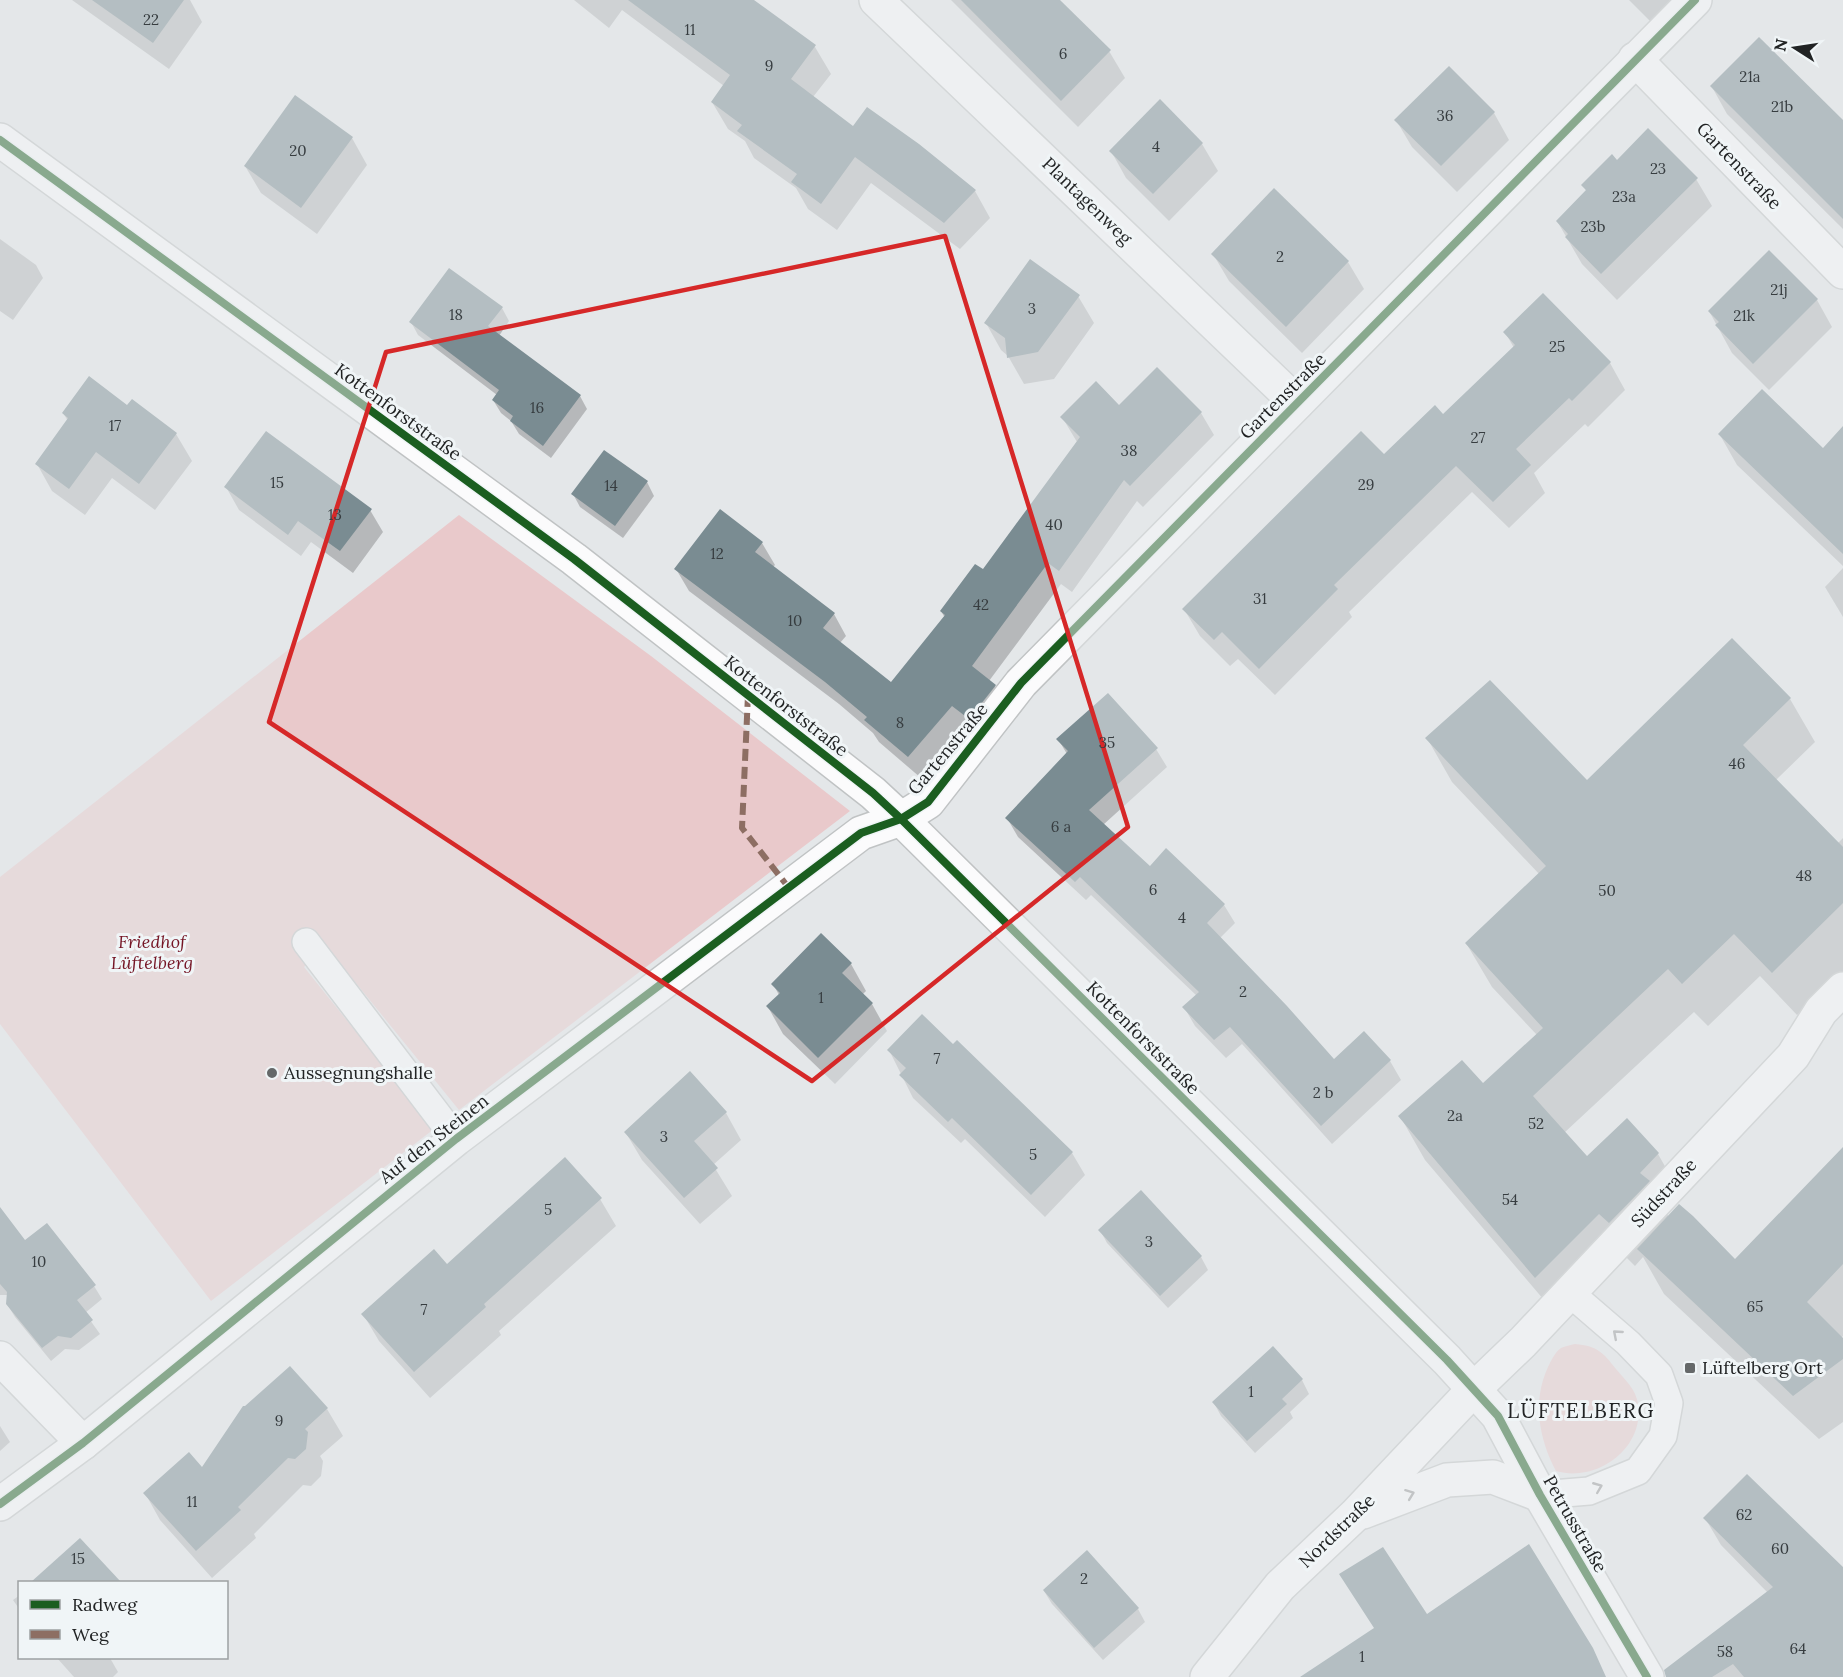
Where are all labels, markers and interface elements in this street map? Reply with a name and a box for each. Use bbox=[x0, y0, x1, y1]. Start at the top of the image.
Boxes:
house number: 22 bbox=[143, 10, 159, 29]
north arrow bbox=[1765, 18, 1825, 78]
house number: 11 bbox=[685, 20, 695, 39]
text: N bbox=[1769, 37, 1791, 53]
house number: 6 bbox=[1059, 44, 1067, 63]
house number: 9 bbox=[765, 56, 773, 75]
house number: 21a bbox=[1739, 67, 1761, 86]
house number: 21b bbox=[1771, 97, 1793, 116]
house number: 36 bbox=[1436, 106, 1454, 125]
street label: Gartenstraße bbox=[1692, 117, 1787, 214]
house number: 4 bbox=[1152, 137, 1160, 156]
house number: 20 bbox=[289, 141, 307, 160]
street label: Plantagenweg bbox=[1038, 152, 1138, 250]
house number: 23 bbox=[1650, 159, 1666, 178]
house number: 23a bbox=[1612, 187, 1636, 206]
house number: 23b bbox=[1581, 217, 1606, 236]
house number: 2 bbox=[1276, 247, 1284, 266]
house number: 21j bbox=[1770, 280, 1788, 299]
house number: 3 bbox=[1028, 299, 1036, 318]
house number: 18 bbox=[449, 305, 463, 324]
house number: 21k bbox=[1733, 306, 1755, 325]
house number: 25 bbox=[1549, 337, 1565, 356]
street label: Gartenstraße bbox=[1235, 347, 1331, 444]
street label: Kottenforststraße bbox=[330, 358, 466, 465]
house number: 16 bbox=[530, 398, 544, 417]
house number: 17 bbox=[109, 416, 121, 435]
house number: 27 bbox=[1471, 428, 1486, 447]
house number: 38 bbox=[1121, 441, 1137, 460]
house number: 15 bbox=[270, 473, 284, 492]
house number: 29 bbox=[1358, 475, 1374, 494]
house number: 14 bbox=[604, 476, 618, 495]
house number: 13 bbox=[328, 505, 342, 524]
house number: 40 bbox=[1045, 515, 1063, 534]
house number: 12 bbox=[710, 544, 724, 563]
house number: 31 bbox=[1253, 589, 1267, 608]
house number: 42 bbox=[973, 595, 989, 614]
house number: 10 bbox=[788, 611, 802, 630]
street label: Kottenforststraße bbox=[720, 650, 853, 761]
street label: Gartenstraße bbox=[903, 698, 993, 799]
house number: 8 bbox=[896, 713, 904, 732]
house number: 35 bbox=[1099, 733, 1115, 752]
house number: 46 bbox=[1729, 754, 1745, 773]
house number: 6 a bbox=[1051, 817, 1071, 836]
house number: 48 bbox=[1796, 866, 1812, 885]
house number: 6 bbox=[1149, 880, 1157, 899]
house number: 50 bbox=[1598, 881, 1616, 900]
house number: 4 bbox=[1178, 908, 1186, 927]
park label: Friedhof Lüftelberg bbox=[111, 930, 193, 974]
street label: Kottenforststraße bbox=[1082, 976, 1205, 1099]
house number: 2 bbox=[1239, 982, 1247, 1001]
house number: 1 bbox=[818, 988, 824, 1007]
house number: 7 bbox=[934, 1049, 941, 1068]
place label: Aussegnungshalle bbox=[283, 1061, 433, 1084]
marker: Aussegnungshalle bbox=[265, 1066, 279, 1080]
house number: 2 b bbox=[1313, 1083, 1334, 1102]
street label: Auf den Steinen bbox=[374, 1089, 493, 1189]
house number: 2a bbox=[1447, 1106, 1463, 1125]
house number: 52 bbox=[1528, 1114, 1544, 1133]
house number: 3 bbox=[660, 1127, 668, 1146]
house number: 5 bbox=[1029, 1145, 1037, 1164]
street label: Südstraße bbox=[1626, 1153, 1701, 1232]
house number: 54 bbox=[1502, 1190, 1518, 1209]
house number: 5 bbox=[544, 1200, 552, 1219]
house number: 3 bbox=[1145, 1232, 1153, 1251]
house number: 10 bbox=[32, 1252, 46, 1271]
house number: 65 bbox=[1747, 1297, 1763, 1316]
house number: 7 bbox=[421, 1300, 428, 1319]
one-way arrow bbox=[1613, 1330, 1624, 1341]
place label: Lüftelberg Ort bbox=[1702, 1356, 1823, 1379]
marker: Lüftelberg Ort bbox=[1683, 1361, 1697, 1375]
house number: 1 bbox=[1248, 1382, 1254, 1401]
district label: LÜFTELBERG bbox=[1507, 1397, 1655, 1424]
house number: 9 bbox=[275, 1411, 283, 1430]
street label: Petrusstraße bbox=[1538, 1471, 1613, 1577]
one-way arrow bbox=[1592, 1482, 1603, 1494]
street label: Nordstraße bbox=[1294, 1489, 1380, 1573]
one-way arrow bbox=[1404, 1489, 1415, 1502]
house number: 11 bbox=[187, 1492, 197, 1511]
house number: 62 bbox=[1736, 1505, 1752, 1524]
house number: 60 bbox=[1771, 1539, 1789, 1558]
house number: 15 bbox=[71, 1549, 85, 1568]
house number: 2 bbox=[1080, 1569, 1088, 1588]
legend bbox=[18, 1581, 228, 1659]
text: Radweg bbox=[72, 1593, 138, 1616]
text: Weg bbox=[72, 1623, 110, 1646]
house number: 64 bbox=[1790, 1639, 1806, 1658]
house number: 58 bbox=[1717, 1642, 1733, 1661]
house number: 1 bbox=[1359, 1647, 1365, 1666]

